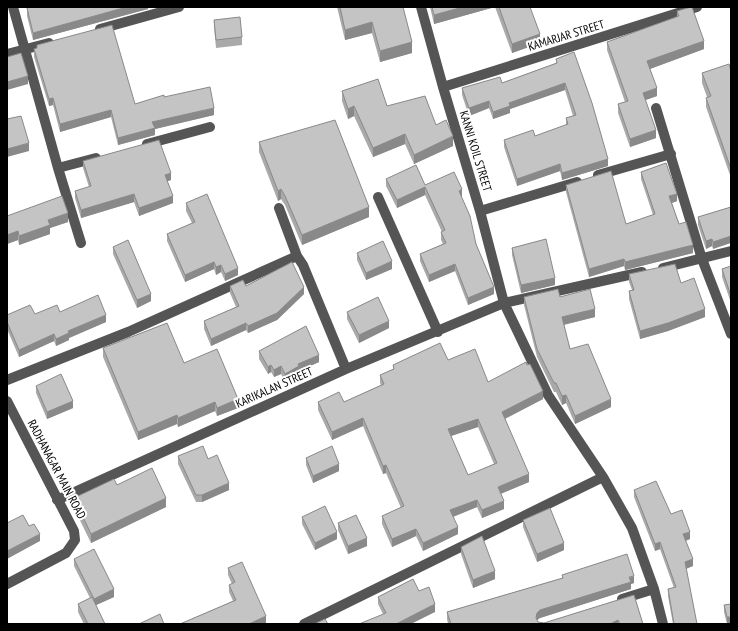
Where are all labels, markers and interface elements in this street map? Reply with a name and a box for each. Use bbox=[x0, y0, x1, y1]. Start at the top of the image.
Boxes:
street label: KAMARJAR STREET bbox=[526, 16, 607, 54]
street label: KANNI KOIL STREET bbox=[457, 109, 496, 194]
street label: KARIKALAN STREET bbox=[233, 363, 315, 411]
street label: RADHANAGAR MAIN ROAD bbox=[25, 417, 89, 521]

